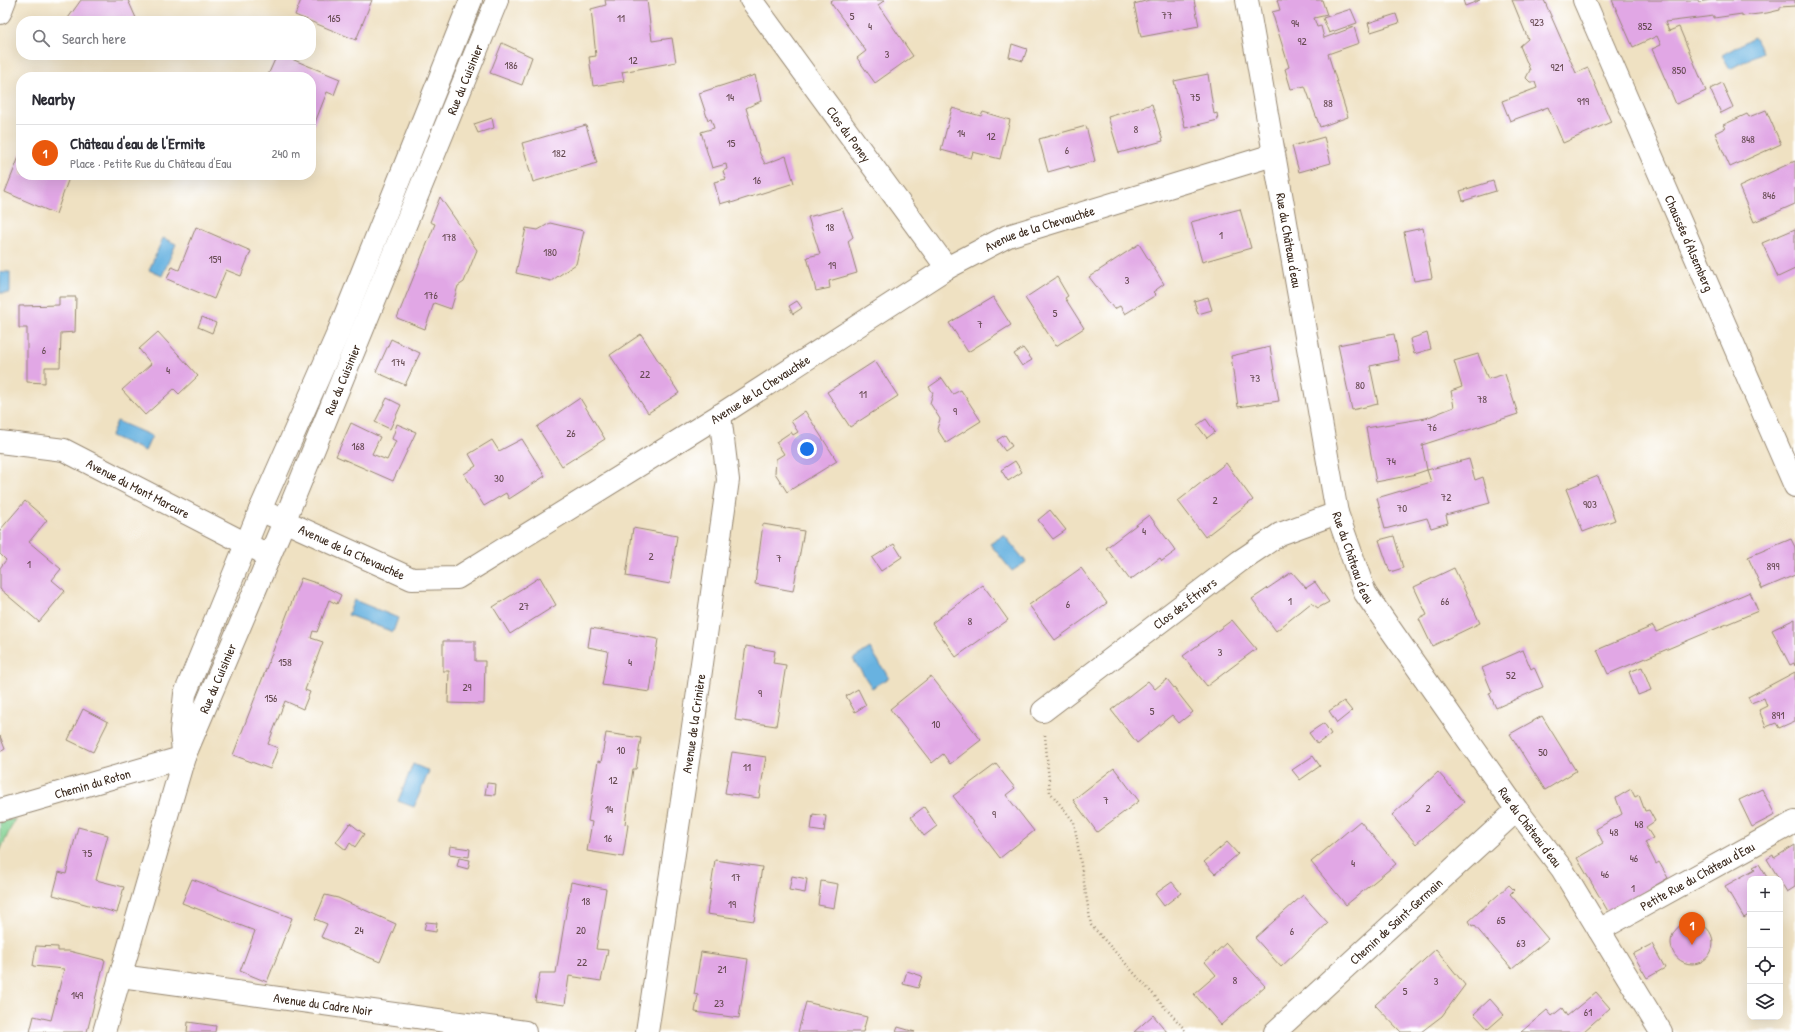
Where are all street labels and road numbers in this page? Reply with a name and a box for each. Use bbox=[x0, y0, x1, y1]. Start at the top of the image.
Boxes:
street label: Rue du Cuisinier bbox=[442, 41, 487, 117]
street label: Clos du Poney bbox=[822, 102, 876, 166]
street label: Rue du Château d'eau bbox=[1272, 192, 1306, 289]
street label: Chaussée d'Alsemberg bbox=[1661, 192, 1719, 294]
street label: Avenue de la Chevauchée bbox=[981, 201, 1097, 256]
street label: Rue du Cuisinier bbox=[320, 341, 365, 417]
street label: Avenue de la Chevauchée bbox=[707, 350, 813, 428]
street label: Avenue du Mont Marcure bbox=[83, 454, 193, 522]
street label: Rue du Château d'eau bbox=[1328, 509, 1378, 607]
street label: Avenue de la Chevauchée bbox=[296, 520, 408, 584]
street label: Clos des Étriers bbox=[1149, 573, 1220, 633]
street label: Rue du Cuisinier bbox=[195, 640, 240, 716]
street label: Avenue de la Crinière bbox=[677, 673, 709, 774]
street label: Chemin du Roton bbox=[52, 764, 133, 803]
street label: Rue du Château d'eau bbox=[1494, 783, 1566, 871]
street label: Petite Rue du Château d'Eau bbox=[1637, 837, 1758, 915]
street label: Chemin de Saint-Germain bbox=[1345, 874, 1446, 969]
street label: Avenue du Cadre Noir bbox=[272, 988, 374, 1020]

